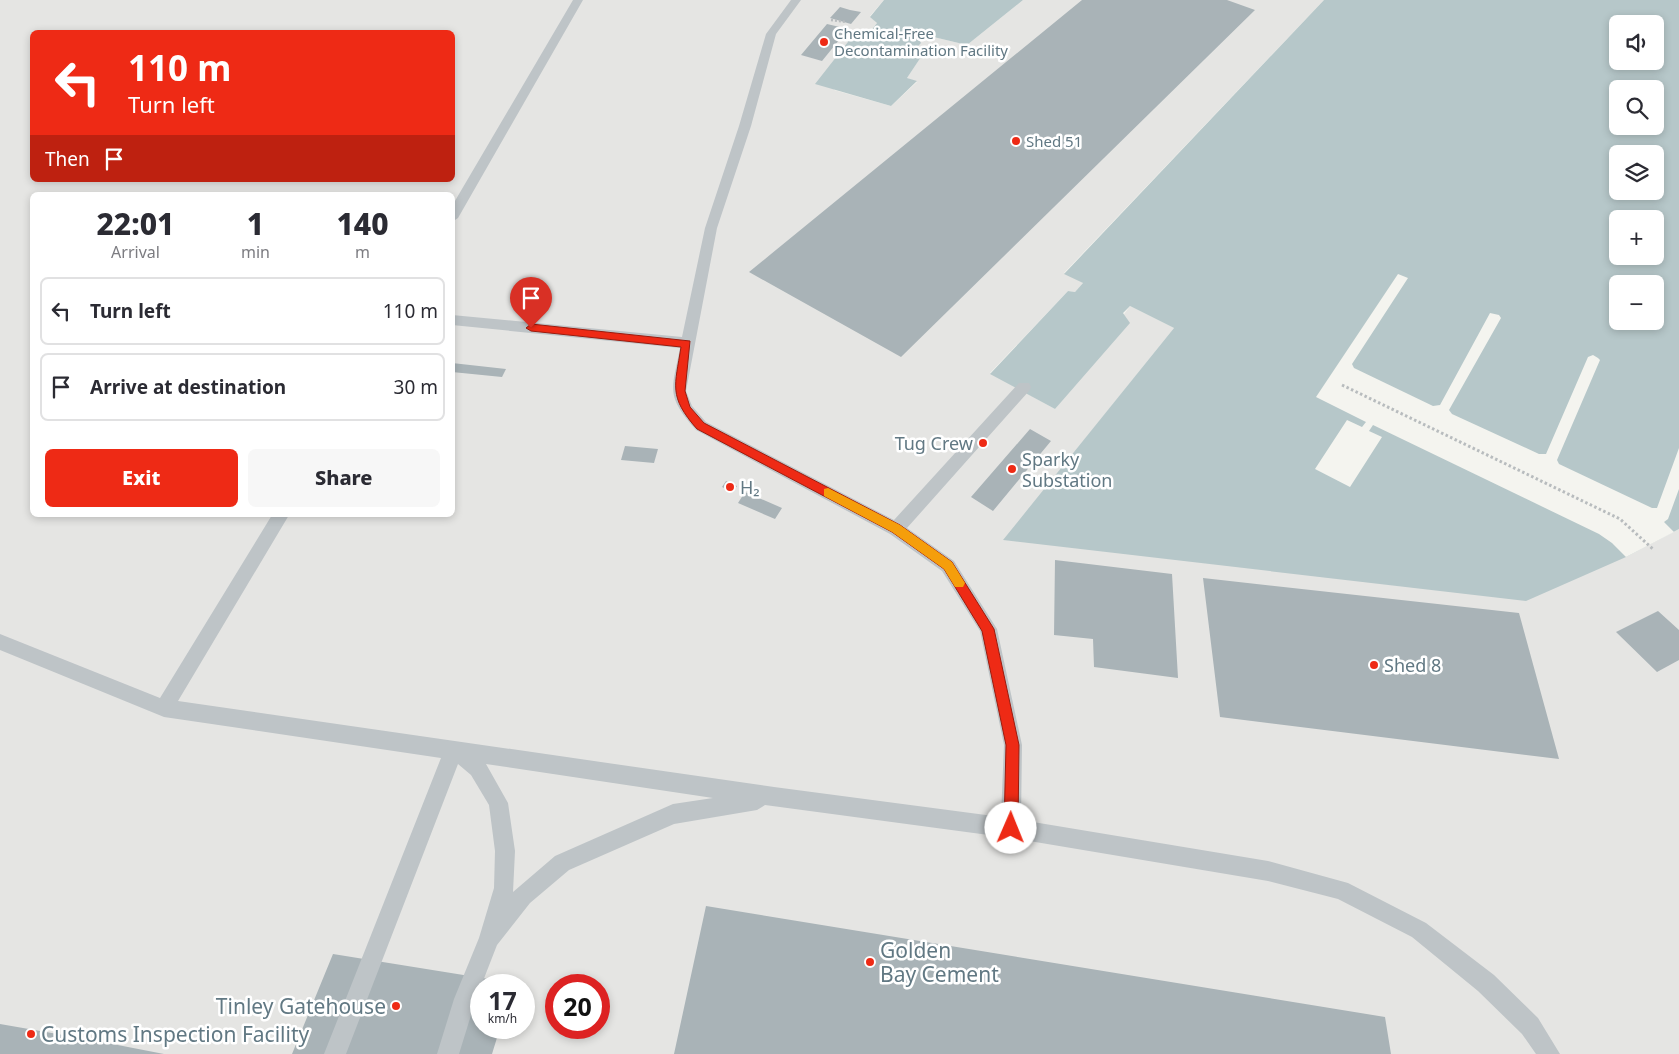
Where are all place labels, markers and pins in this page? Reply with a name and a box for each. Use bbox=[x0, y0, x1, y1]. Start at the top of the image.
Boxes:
place label: Chemical-Free Decontamination Facility bbox=[834, 23, 1008, 60]
marker: Chemical-Free Decontamination Facility bbox=[818, 36, 830, 48]
place label: Shed 51 bbox=[1026, 131, 1082, 151]
marker: Shed 51 bbox=[1010, 135, 1022, 147]
pin bbox=[510, 277, 552, 328]
place label: Tug Crew bbox=[895, 431, 973, 455]
marker: Tug Crew bbox=[977, 437, 989, 449]
place label: Sparky Substation bbox=[1022, 447, 1112, 492]
marker: Sparky Substation bbox=[1006, 463, 1018, 475]
place label: H₂ bbox=[740, 475, 760, 499]
marker: H₂ bbox=[724, 481, 736, 493]
place label: Shed 8 bbox=[1384, 653, 1441, 677]
marker: Shed 8 bbox=[1368, 659, 1380, 671]
place label: Golden Bay Cement bbox=[880, 936, 999, 988]
marker: Golden Bay Cement bbox=[864, 956, 876, 968]
place label: Tinley Gatehouse bbox=[216, 992, 386, 1020]
marker: Tinley Gatehouse bbox=[390, 1000, 402, 1012]
place label: Customs Inspection Facility bbox=[41, 1020, 309, 1048]
marker: Customs Inspection Facility bbox=[25, 1028, 37, 1040]

